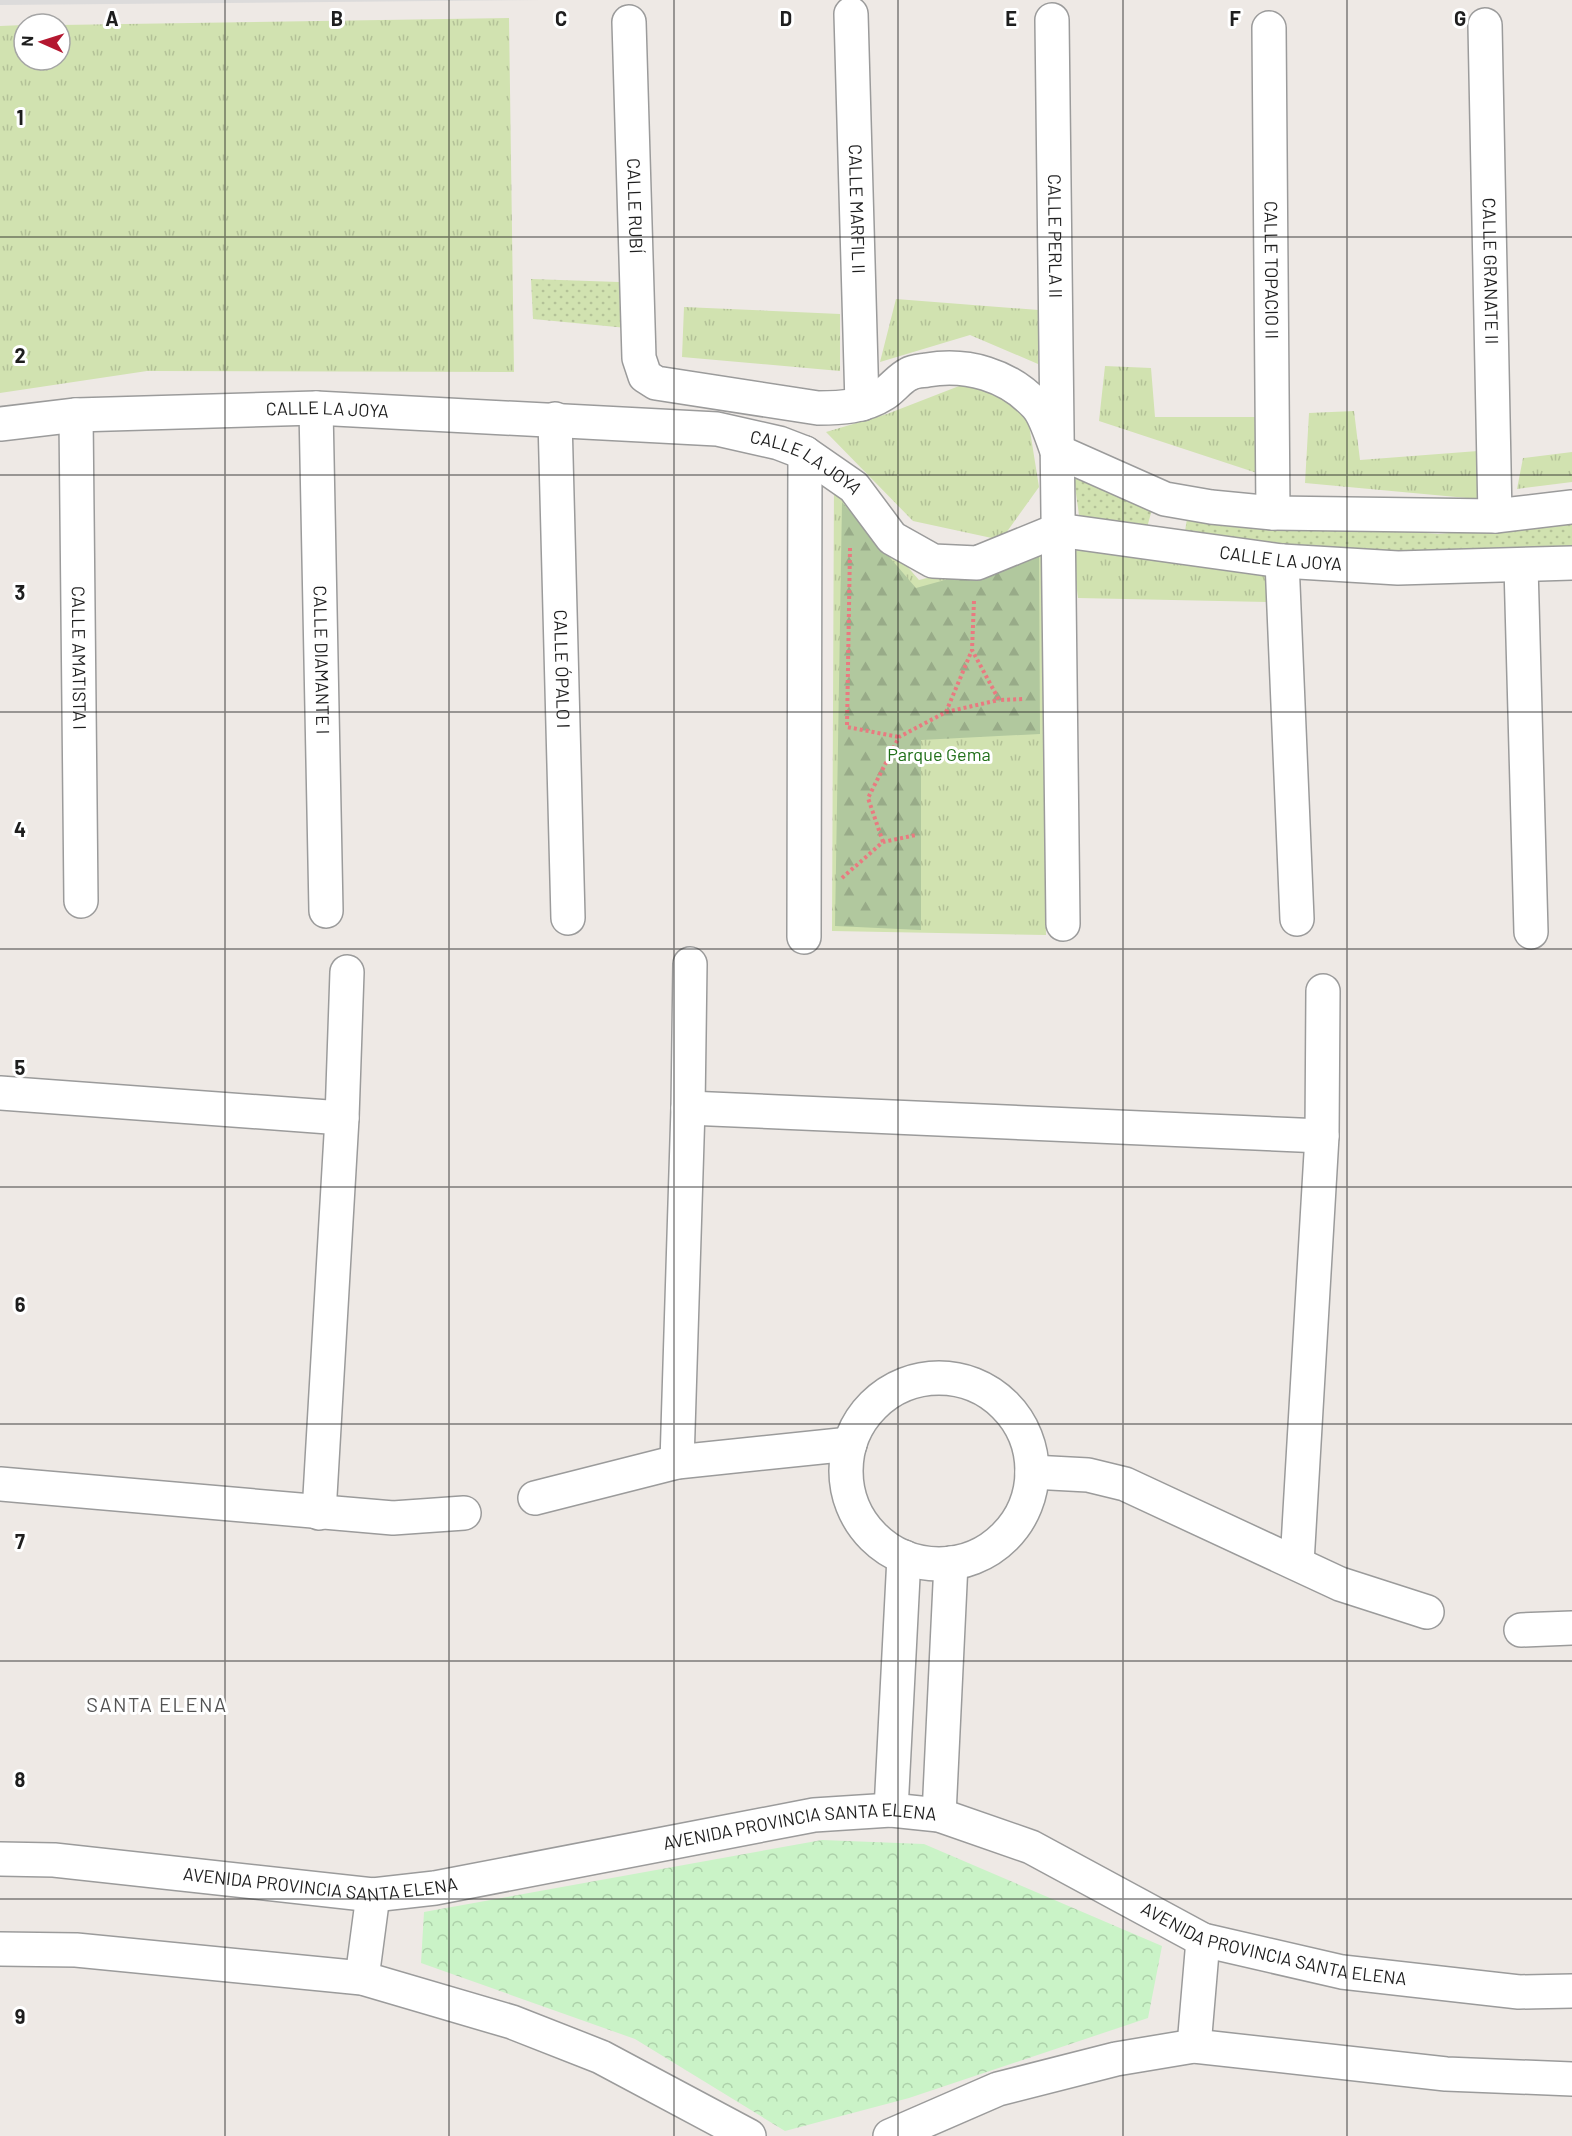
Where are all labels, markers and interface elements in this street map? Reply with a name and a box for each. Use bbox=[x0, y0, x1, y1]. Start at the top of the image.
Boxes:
text: A bbox=[105, 6, 119, 30]
text: B bbox=[331, 6, 343, 30]
text: C bbox=[555, 6, 567, 30]
text: D bbox=[780, 6, 792, 30]
text: E bbox=[1005, 6, 1017, 30]
text: F bbox=[1229, 6, 1241, 30]
text: G bbox=[1454, 6, 1466, 30]
north arrow bbox=[12, 12, 72, 72]
text: N bbox=[17, 35, 36, 47]
text: 1 bbox=[16, 105, 24, 129]
street label: CALLE MARFIL II bbox=[845, 144, 870, 274]
street label: CALLE RUBÍ bbox=[623, 158, 648, 254]
street label: CALLE PERLA II bbox=[1044, 174, 1067, 298]
street label: CALLE GRANATE II bbox=[1479, 197, 1503, 344]
street label: CALLE TOPACIO II bbox=[1260, 201, 1284, 339]
text: 2 bbox=[14, 343, 26, 367]
street label: CALLE LA JOYA bbox=[265, 396, 390, 422]
street label: CALLE LA JOYA bbox=[748, 425, 867, 498]
street label: CALLE LA JOYA bbox=[1218, 540, 1343, 575]
text: 3 bbox=[15, 580, 25, 604]
street label: CALLE DIAMANTE I bbox=[310, 585, 334, 735]
street label: CALLE AMATISTA I bbox=[68, 586, 91, 730]
street label: CALLE ÓPALO I bbox=[550, 609, 575, 729]
park label: Parque Gema bbox=[887, 743, 991, 765]
text: 4 bbox=[14, 817, 26, 841]
text: 5 bbox=[15, 1055, 26, 1079]
text: 6 bbox=[15, 1292, 26, 1316]
text: 7 bbox=[15, 1529, 25, 1553]
district label: SANTA ELENA bbox=[86, 1692, 228, 1716]
text: 8 bbox=[15, 1767, 26, 1791]
street label: AVENIDA PROVINCIA SANTA ELENA bbox=[661, 1798, 938, 1854]
street label: AVENIDA PROVINCIA SANTA ELENA bbox=[182, 1862, 459, 1906]
street label: AVENIDA PROVINCIA SANTA ELENA bbox=[1138, 1897, 1408, 1989]
text: 9 bbox=[15, 2004, 25, 2028]

